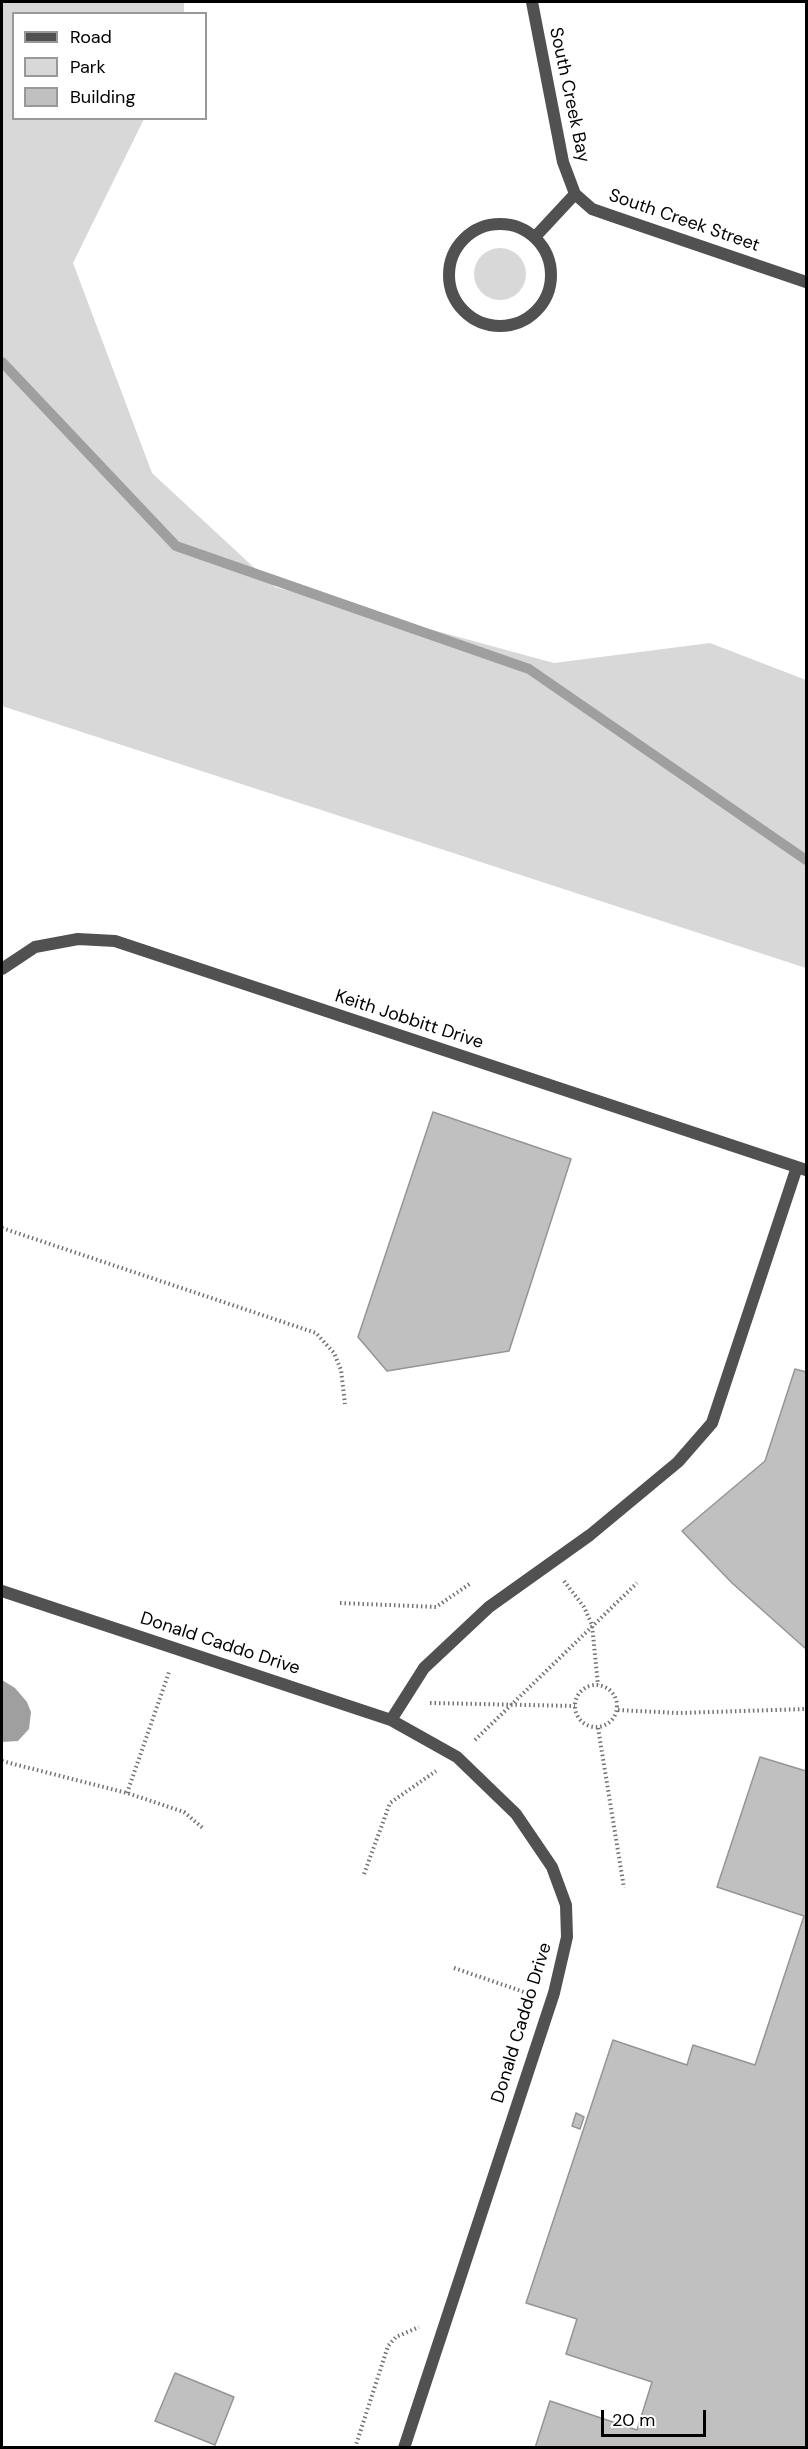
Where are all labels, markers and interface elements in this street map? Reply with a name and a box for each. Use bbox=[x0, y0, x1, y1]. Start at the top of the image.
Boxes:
legend bbox=[12, 12, 207, 120]
text: Road bbox=[70, 25, 112, 49]
street label: South Creek Bay bbox=[544, 25, 594, 165]
text: Park bbox=[70, 55, 106, 79]
text: Building bbox=[70, 85, 135, 109]
street label: South Creek Street bbox=[606, 185, 762, 257]
street label: Keith Jobbitt Drive bbox=[332, 986, 486, 1054]
street label: Donald Caddo Drive bbox=[137, 1608, 303, 1680]
street label: Donald Caddo Drive bbox=[487, 1940, 557, 2106]
scale bar bbox=[604, 2398, 709, 2436]
text: 20 m bbox=[612, 2408, 655, 2432]

